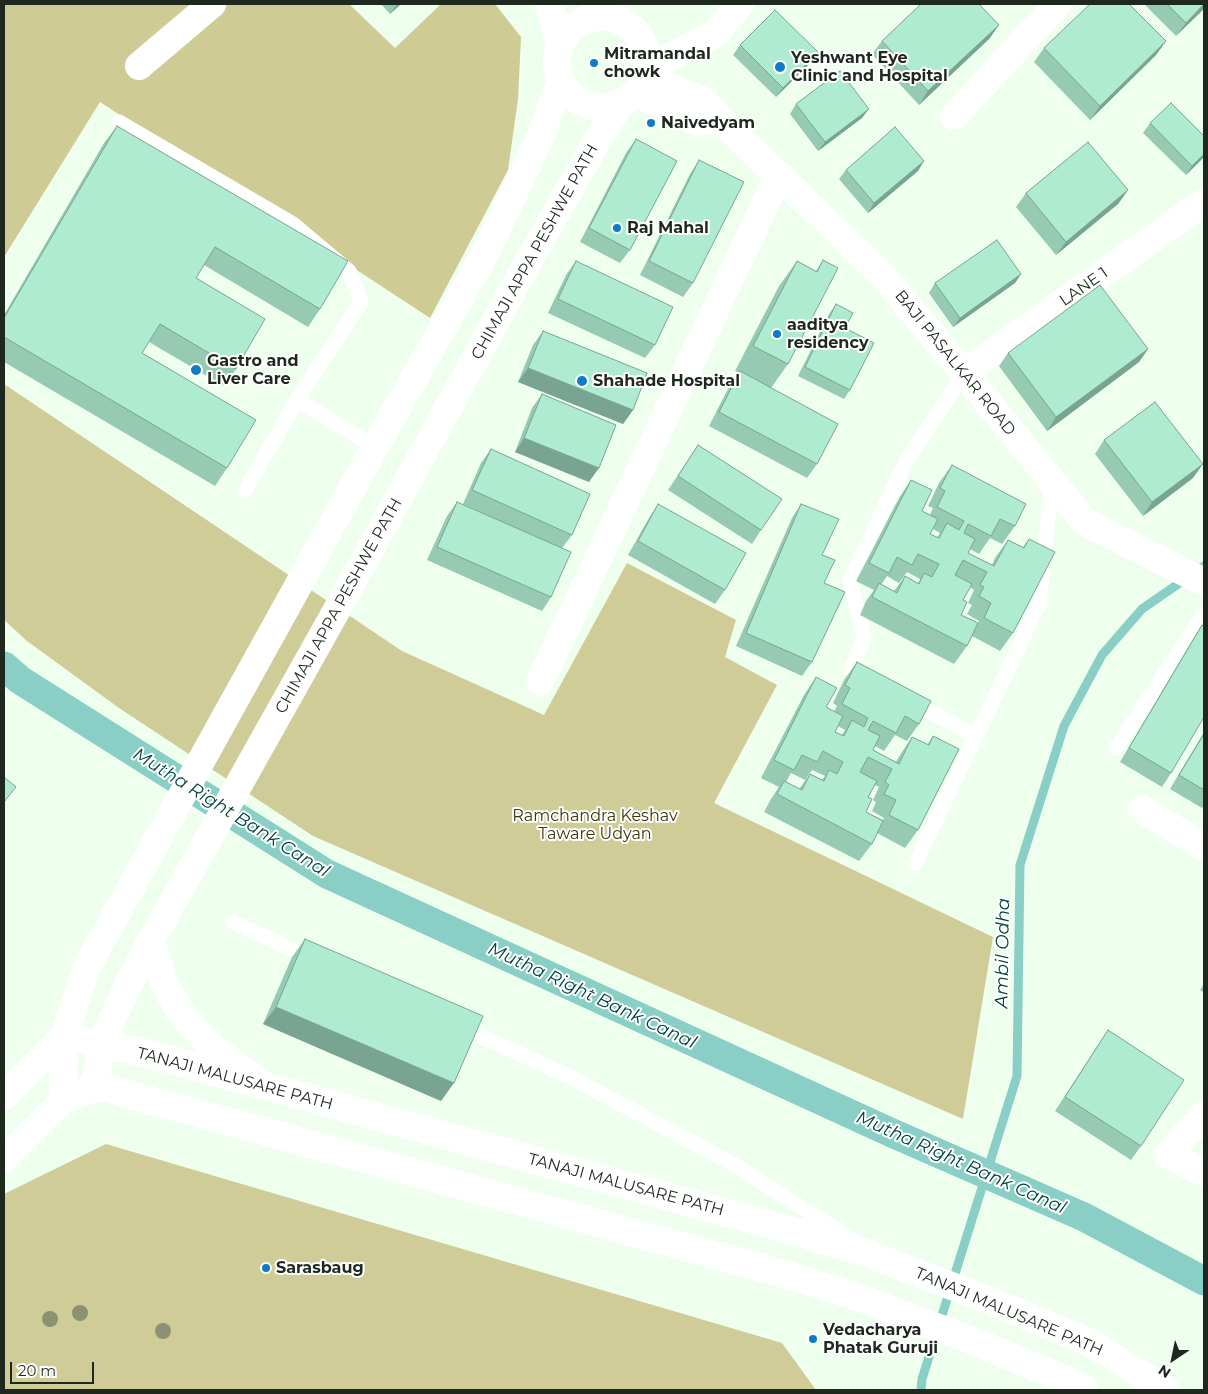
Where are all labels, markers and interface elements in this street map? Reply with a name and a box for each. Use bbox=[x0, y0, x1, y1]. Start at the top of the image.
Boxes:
place label: Mitramandal chowk bbox=[604, 44, 711, 82]
place label: Yeshwant Eye Clinic and Hospital bbox=[791, 48, 948, 86]
marker: Mitramandal chowk bbox=[588, 57, 600, 69]
marker: Yeshwant Eye Clinic and Hospital bbox=[773, 60, 787, 74]
place label: Naivedyam bbox=[661, 113, 755, 133]
marker: Naivedyam bbox=[645, 117, 657, 129]
street label: CHIMAJI APPA PESHWE PATH bbox=[468, 141, 602, 363]
place label: Raj Mahal bbox=[627, 218, 709, 238]
marker: Raj Mahal bbox=[611, 222, 623, 234]
street label: LANE 1 bbox=[1056, 263, 1112, 311]
street label: BAJI PASALKAR ROAD bbox=[890, 286, 1020, 440]
place label: aaditya residency bbox=[787, 315, 868, 353]
marker: aaditya residency bbox=[771, 328, 783, 340]
place label: Gastro and Liver Care bbox=[207, 351, 298, 389]
marker: Gastro and Liver Care bbox=[189, 363, 203, 377]
place label: Shahade Hospital bbox=[593, 371, 740, 391]
marker: Shahade Hospital bbox=[575, 374, 589, 388]
street label: CHIMAJI APPA PESHWE PATH bbox=[272, 495, 406, 717]
water label: Mutha Right Bank Canal bbox=[129, 744, 333, 882]
park label: Ramchandra Keshav Taware Udyan bbox=[512, 806, 678, 844]
water label: Ambil Odha bbox=[991, 898, 1015, 1008]
water label: Mutha Right Bank Canal bbox=[484, 938, 700, 1054]
street label: TANAJI MALUSARE PATH bbox=[135, 1044, 335, 1114]
water label: Mutha Right Bank Canal bbox=[853, 1107, 1069, 1219]
street label: TANAJI MALUSARE PATH bbox=[526, 1150, 726, 1220]
place label: Sarasbaug bbox=[276, 1258, 364, 1278]
marker: Sarasbaug bbox=[260, 1262, 272, 1274]
street label: TANAJI MALUSARE PATH bbox=[912, 1264, 1106, 1360]
place label: Vedacharya Phatak Guruji bbox=[823, 1320, 938, 1358]
marker: Vedacharya Phatak Guruji bbox=[807, 1333, 819, 1345]
north arrow bbox=[1148, 1334, 1198, 1384]
scale bar bbox=[12, 1352, 96, 1384]
text: 20 m bbox=[18, 1361, 56, 1380]
text: N bbox=[1155, 1361, 1174, 1382]

